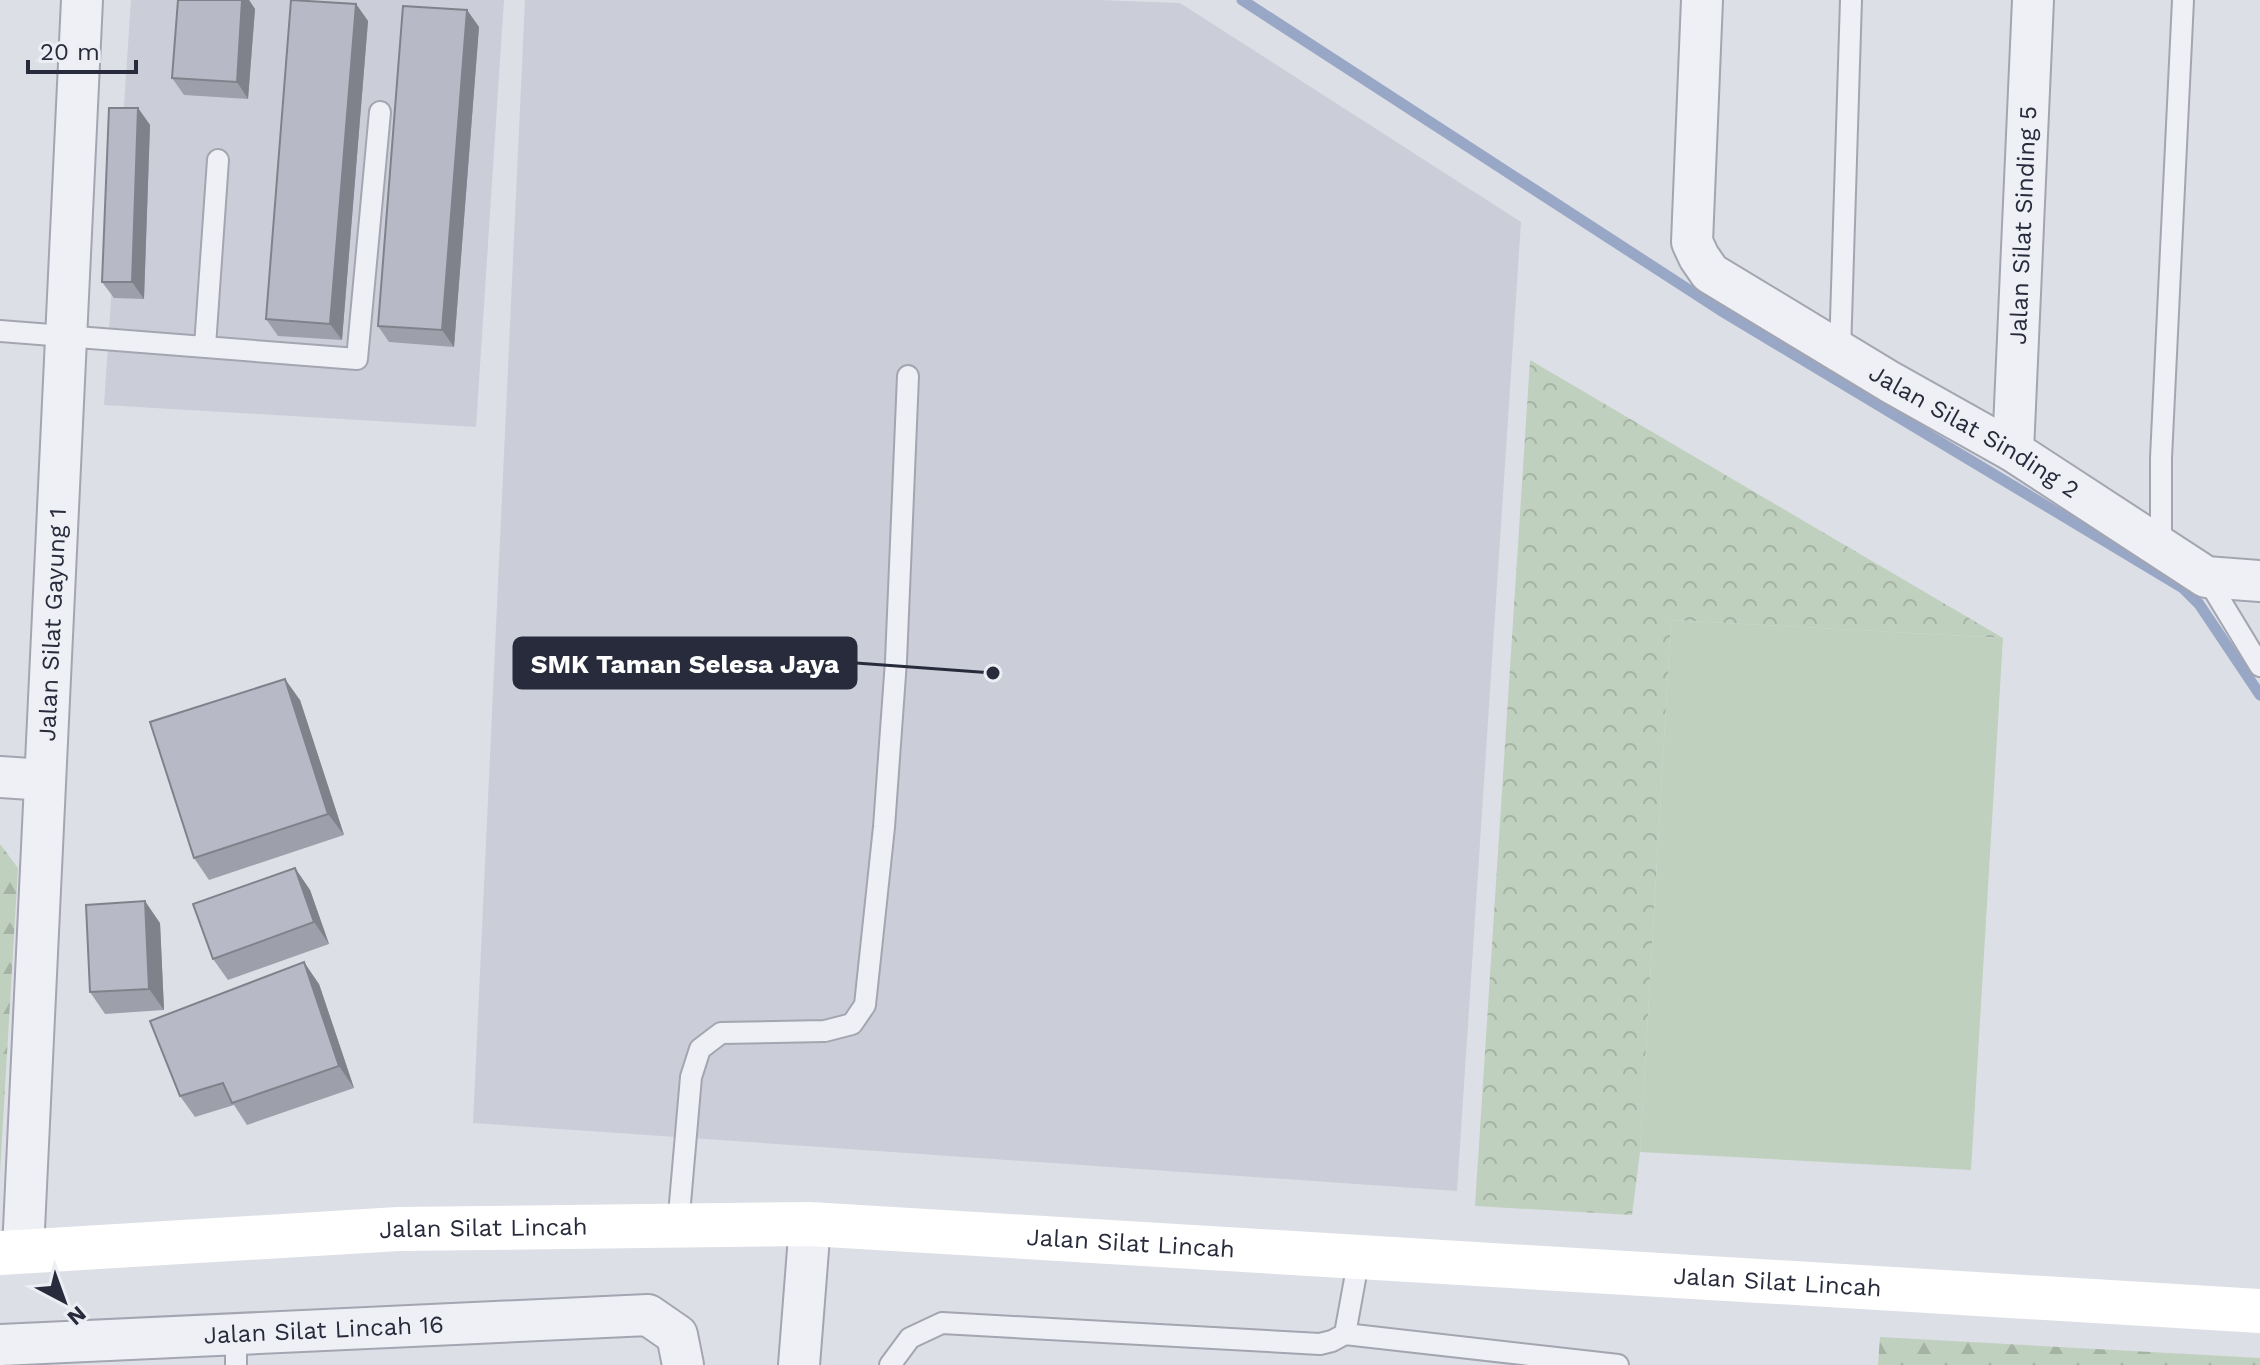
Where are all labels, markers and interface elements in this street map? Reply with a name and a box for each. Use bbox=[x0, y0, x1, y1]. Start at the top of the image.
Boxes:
scale bar bbox=[28, 24, 136, 74]
text: 20 m bbox=[40, 38, 100, 66]
street label: Jalan Silat Sinding 5 bbox=[2004, 105, 2042, 345]
street label: Jalan Silat Sinding 2 bbox=[1864, 359, 2084, 504]
street label: Jalan Silat Gayung 1 bbox=[33, 507, 72, 742]
callout: SMK Taman Selesa Jaya bbox=[514, 638, 856, 688]
text: SMK Taman Selesa Jaya bbox=[531, 649, 839, 679]
street label: Jalan Silat Lincah bbox=[378, 1213, 588, 1244]
street label: Jalan Silat Lincah bbox=[1026, 1223, 1236, 1263]
north arrow bbox=[24, 1261, 104, 1341]
street label: Jalan Silat Lincah bbox=[1673, 1262, 1882, 1302]
text: N bbox=[62, 1301, 91, 1331]
street label: Jalan Silat Lincah 16 bbox=[203, 1310, 444, 1350]

